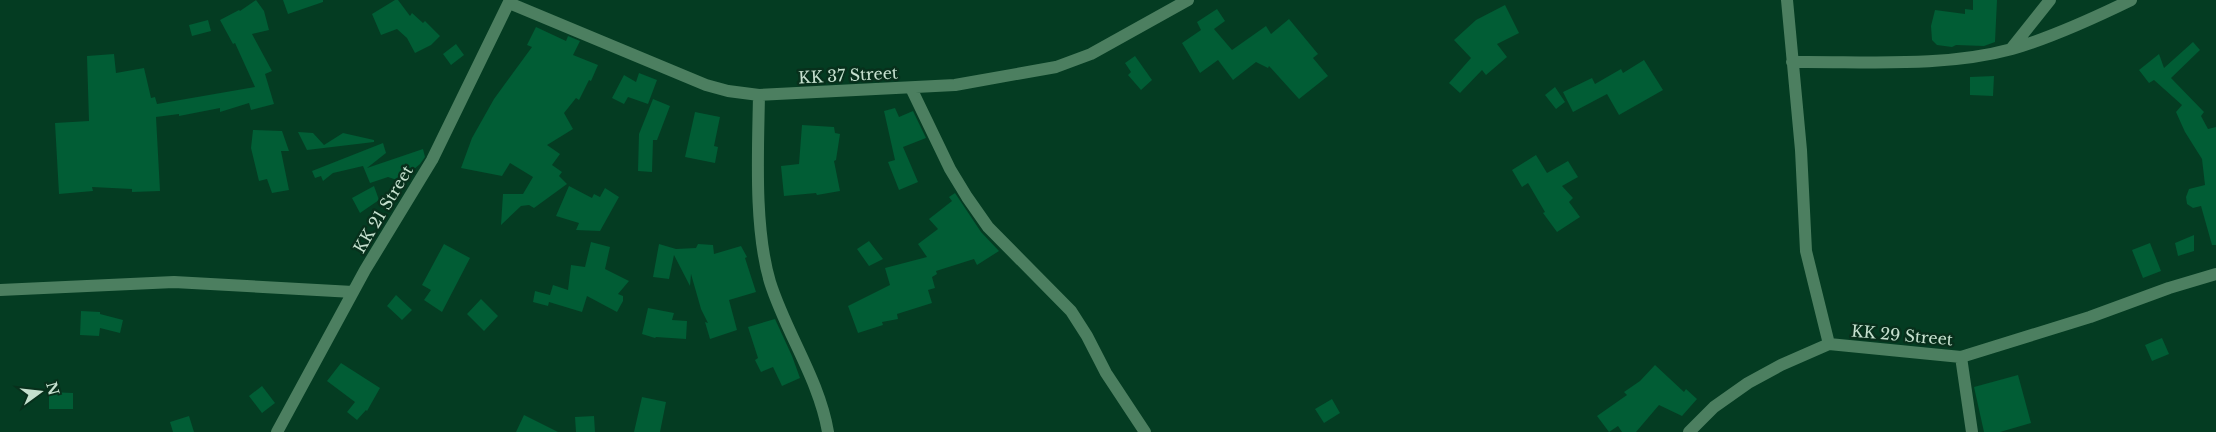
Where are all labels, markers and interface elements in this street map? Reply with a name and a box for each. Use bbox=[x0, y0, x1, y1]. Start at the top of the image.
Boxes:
street label: KK 37 Street bbox=[798, 62, 898, 88]
street label: KK 21 Street bbox=[349, 161, 417, 257]
street label: KK 29 Street bbox=[1850, 321, 1954, 349]
north arrow bbox=[15, 367, 65, 417]
text: N bbox=[42, 380, 63, 397]

